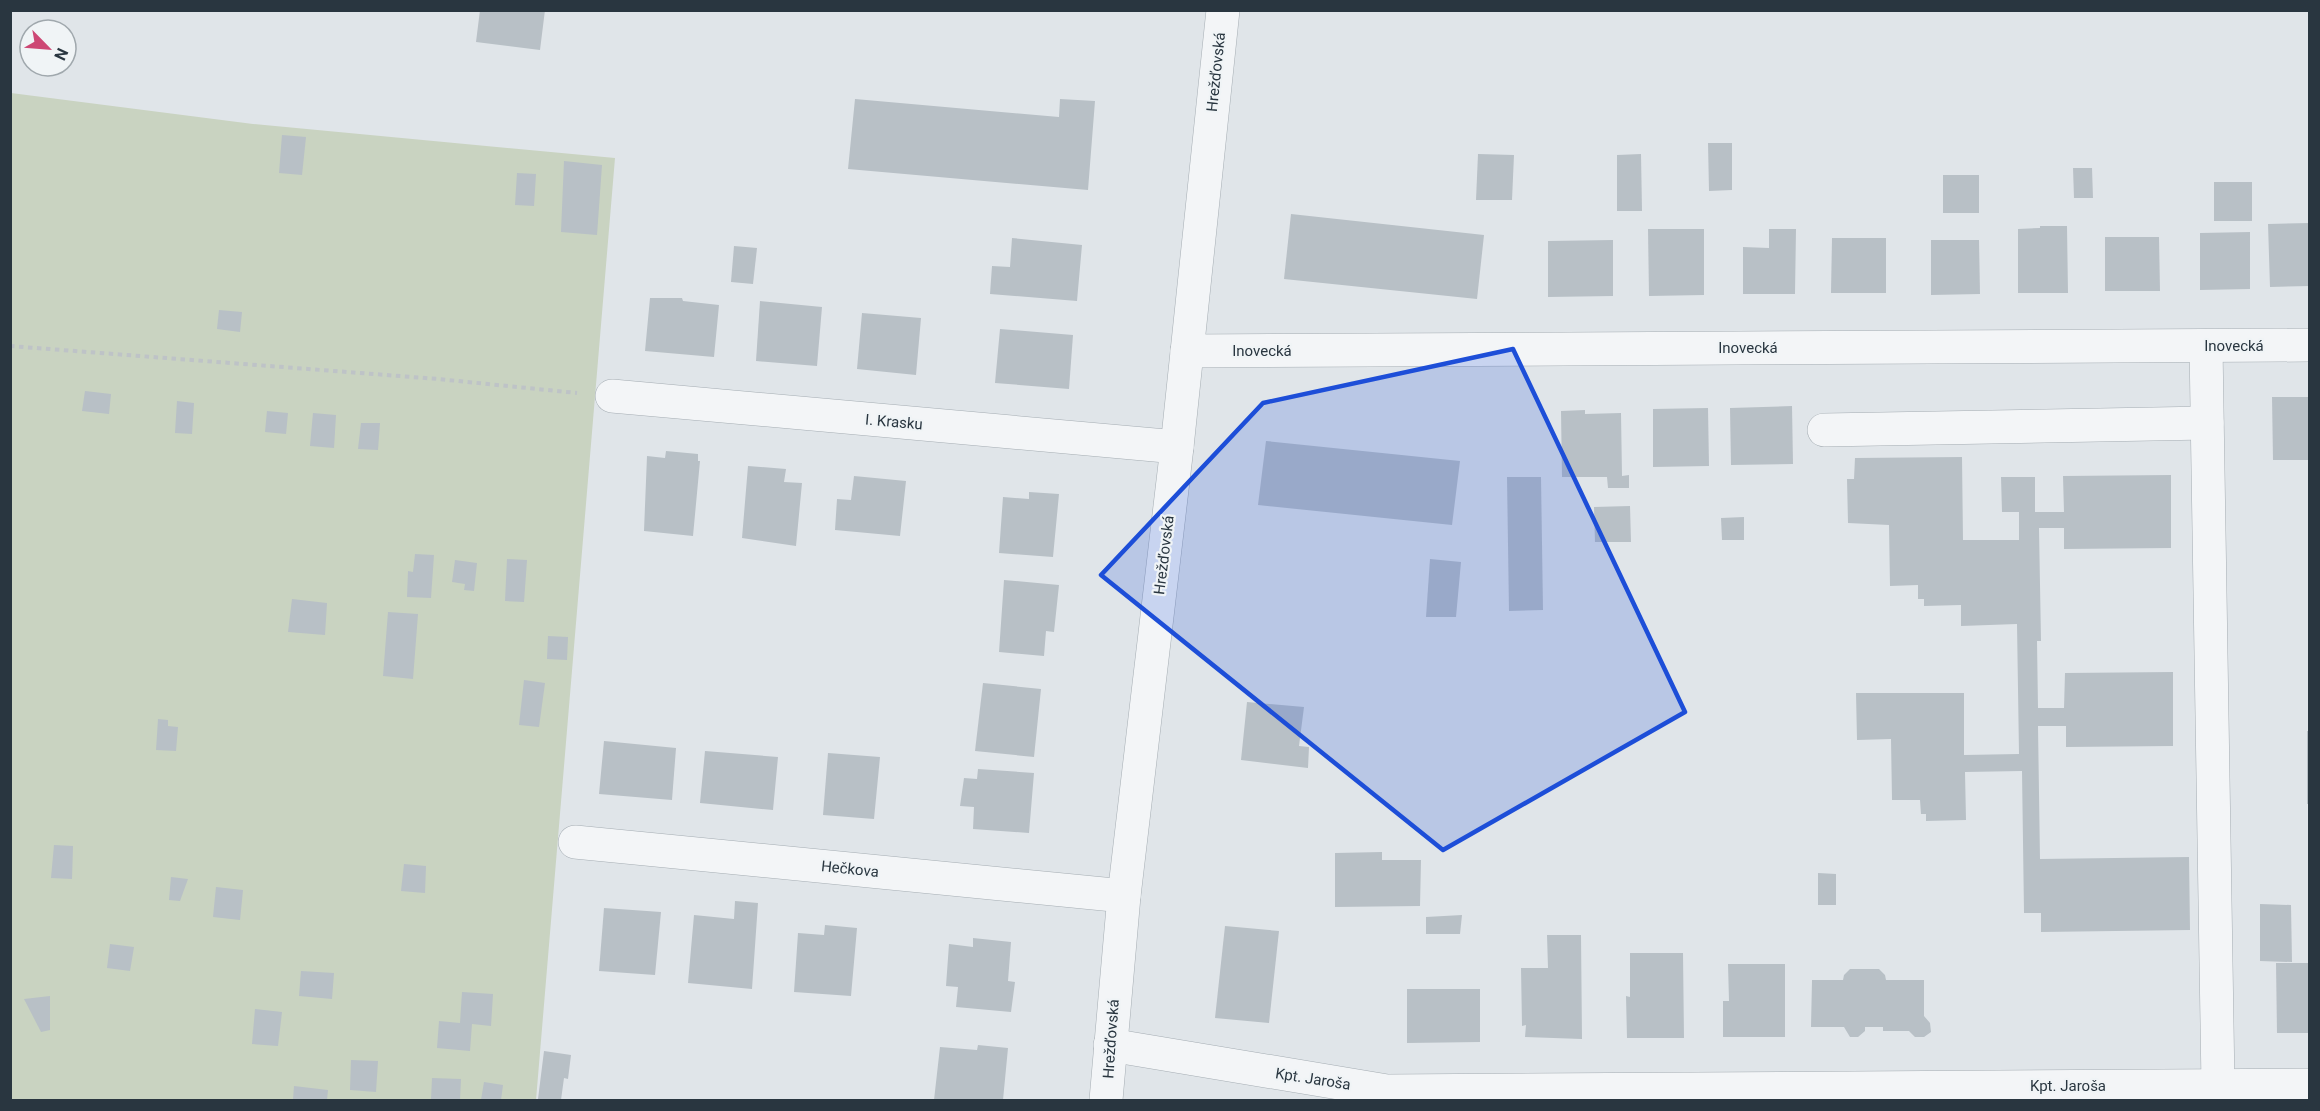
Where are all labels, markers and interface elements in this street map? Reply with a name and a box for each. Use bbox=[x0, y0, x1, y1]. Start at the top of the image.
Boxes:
north arrow bbox=[18, 18, 78, 78]
street label: Hrežďovská bbox=[1203, 31, 1229, 113]
text: N bbox=[50, 45, 72, 63]
street label: Inovecká bbox=[2204, 337, 2264, 355]
street label: Inovecká bbox=[1718, 339, 1778, 357]
street label: Inovecká bbox=[1232, 342, 1292, 360]
street label: I. Krasku bbox=[864, 411, 924, 433]
street label: Hrežďovská bbox=[1150, 514, 1178, 596]
street label: Hečkova bbox=[820, 857, 880, 881]
street label: Hrežďovská bbox=[1099, 999, 1123, 1079]
street label: Kpt. Jaroša bbox=[1274, 1064, 1352, 1094]
street label: Kpt. Jaroša bbox=[2030, 1077, 2106, 1095]

